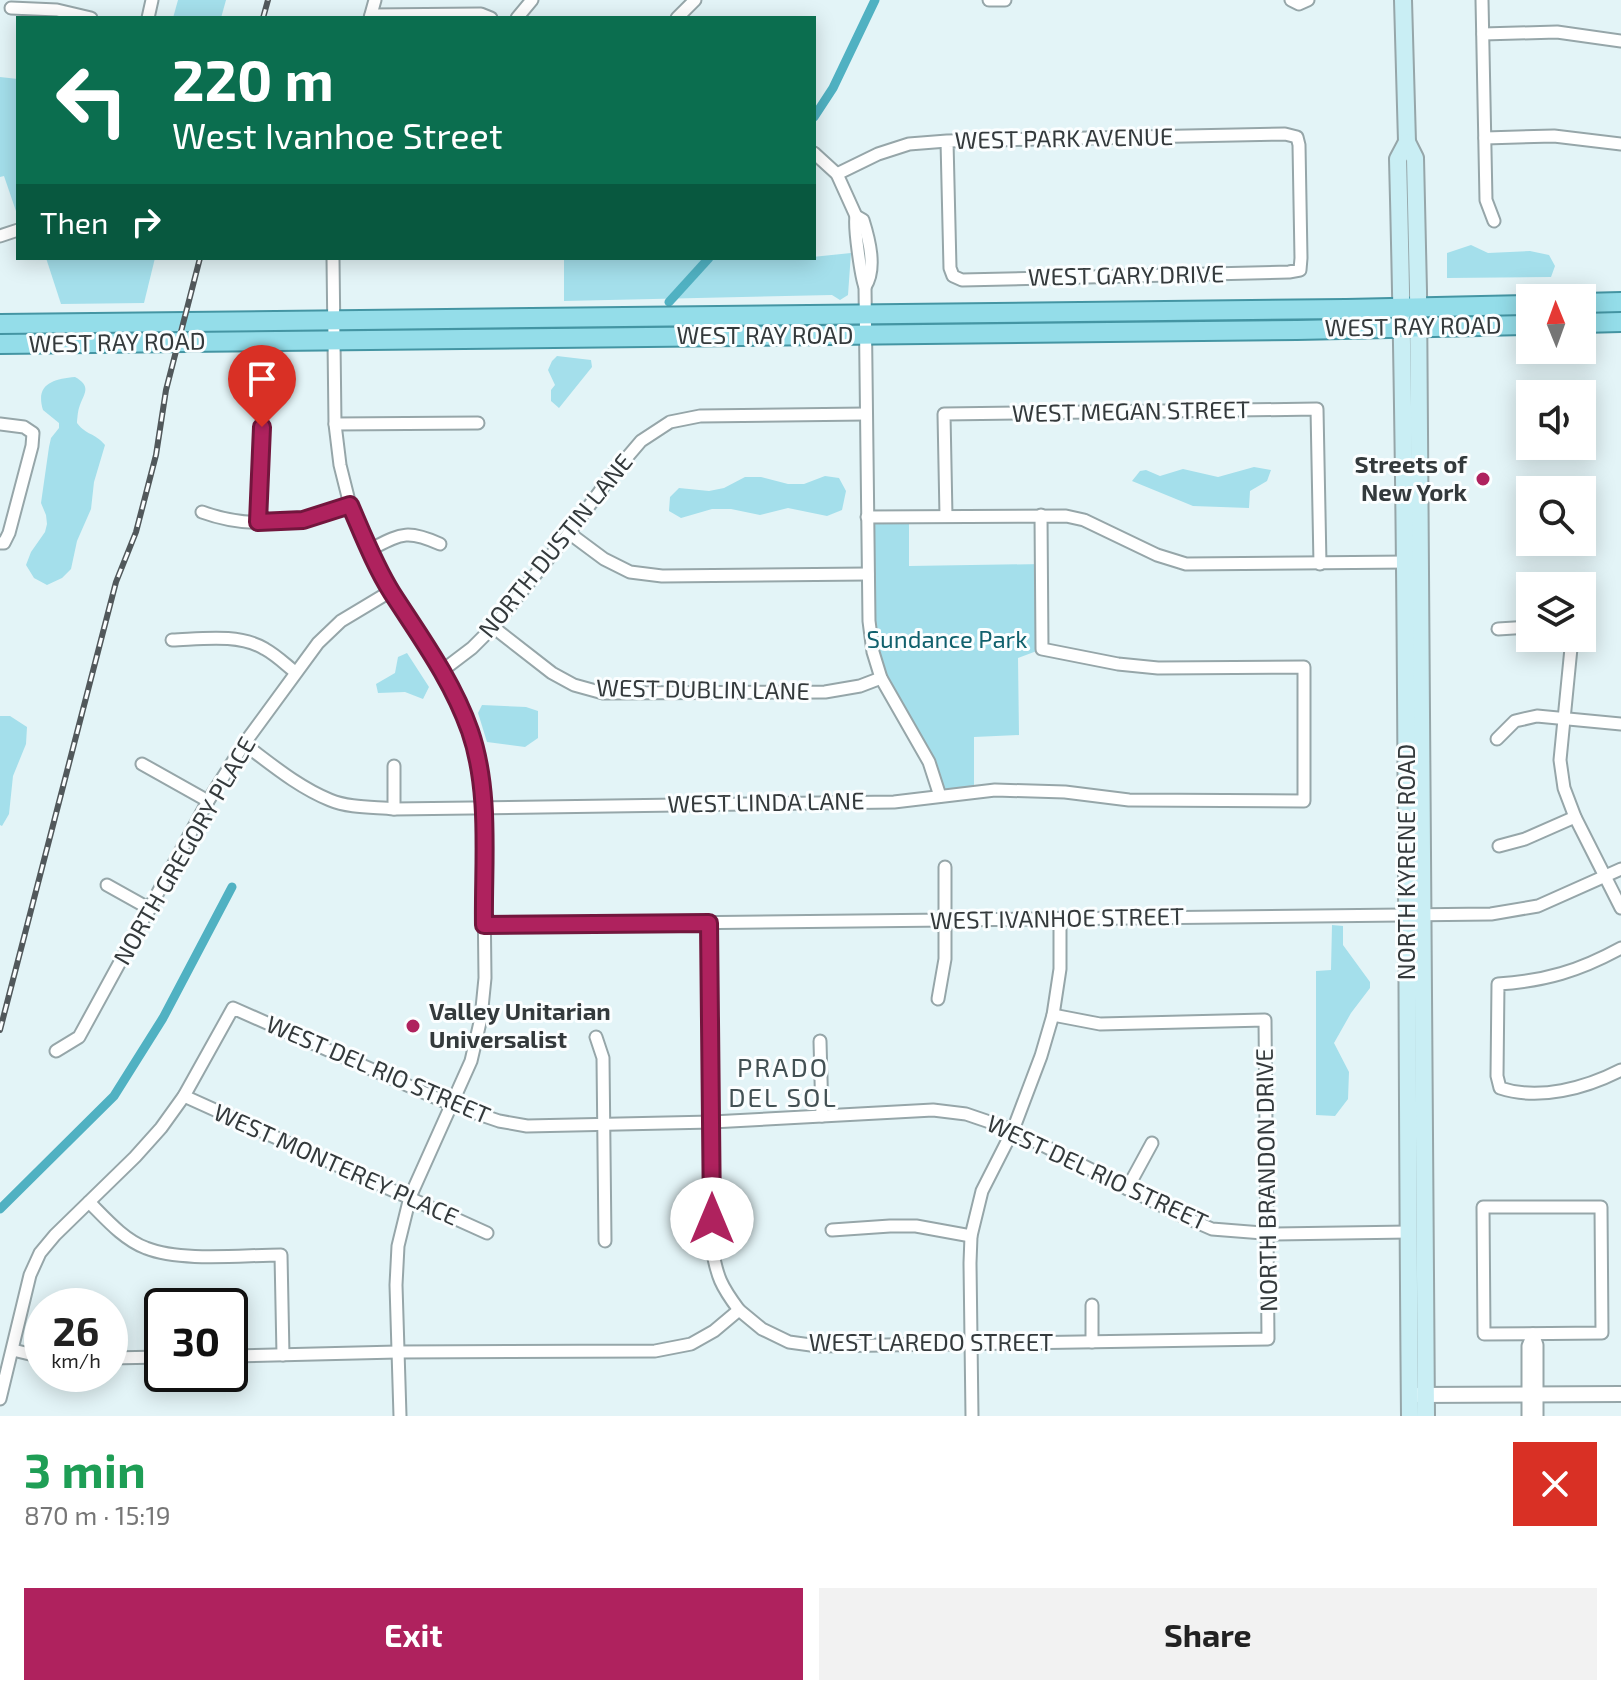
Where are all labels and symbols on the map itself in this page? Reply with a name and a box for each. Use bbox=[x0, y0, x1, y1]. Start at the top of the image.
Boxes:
street label: WEST PARK AVENUE bbox=[954, 121, 1174, 154]
street label: WEST GARY DRIVE bbox=[1028, 258, 1224, 291]
north arrow bbox=[1516, 284, 1596, 364]
street label: WEST RAY ROAD bbox=[1324, 309, 1502, 342]
street label: WEST RAY ROAD bbox=[677, 320, 853, 349]
street label: WEST RAY ROAD bbox=[28, 325, 206, 358]
pin bbox=[228, 345, 296, 427]
street label: WEST MEGAN STREET bbox=[1012, 394, 1250, 427]
street label: NORTH DUSTIN LANE bbox=[472, 447, 638, 643]
place label: Streets of New York bbox=[1354, 449, 1468, 506]
marker: Streets of New York bbox=[1474, 470, 1492, 488]
park label: Sundance Park bbox=[867, 624, 1027, 653]
street label: WEST DUBLIN LANE bbox=[596, 672, 810, 705]
street label: NORTH GREGORY PLACE bbox=[107, 731, 261, 969]
street label: NORTH KYRENE ROAD bbox=[1391, 744, 1420, 980]
street label: WEST LINDA LANE bbox=[667, 785, 865, 818]
street label: WEST IVANHOE STREET bbox=[930, 901, 1184, 934]
place label: Valley Unitarian Universalist bbox=[429, 996, 611, 1053]
street label: WEST DEL RIO STREET bbox=[262, 1008, 495, 1129]
marker: Valley Unitarian Universalist bbox=[404, 1017, 422, 1035]
street label: NORTH BRANDON DRIVE bbox=[1249, 1048, 1282, 1312]
district label: PRADO DEL SOL bbox=[728, 1051, 838, 1112]
street label: WEST MONTEREY PLACE bbox=[210, 1097, 463, 1231]
street label: WEST DEL RIO STREET bbox=[983, 1108, 1213, 1236]
position arrow bbox=[670, 1177, 754, 1261]
speed limit sign: 30 bbox=[144, 1288, 248, 1392]
street label: WEST LAREDO STREET bbox=[809, 1327, 1053, 1356]

